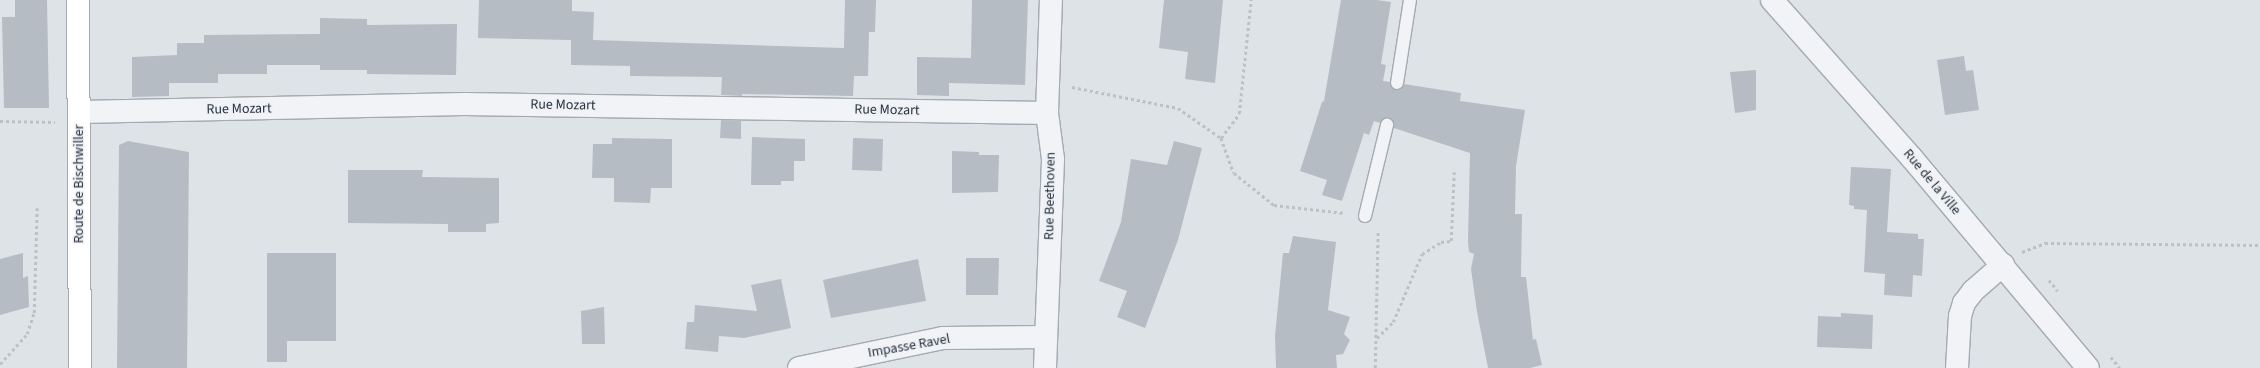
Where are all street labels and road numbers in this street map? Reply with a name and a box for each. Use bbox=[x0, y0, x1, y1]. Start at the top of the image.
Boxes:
street label: Rue Mozart bbox=[530, 96, 596, 114]
street label: Rue Mozart bbox=[206, 100, 272, 118]
street label: Rue Mozart bbox=[854, 101, 920, 119]
street label: Route de Bischwiller bbox=[71, 125, 87, 243]
street label: Rue de la Ville bbox=[1900, 146, 1964, 218]
street label: Rue Beethoven bbox=[1041, 152, 1059, 240]
street label: Impasse Ravel bbox=[866, 330, 952, 362]

